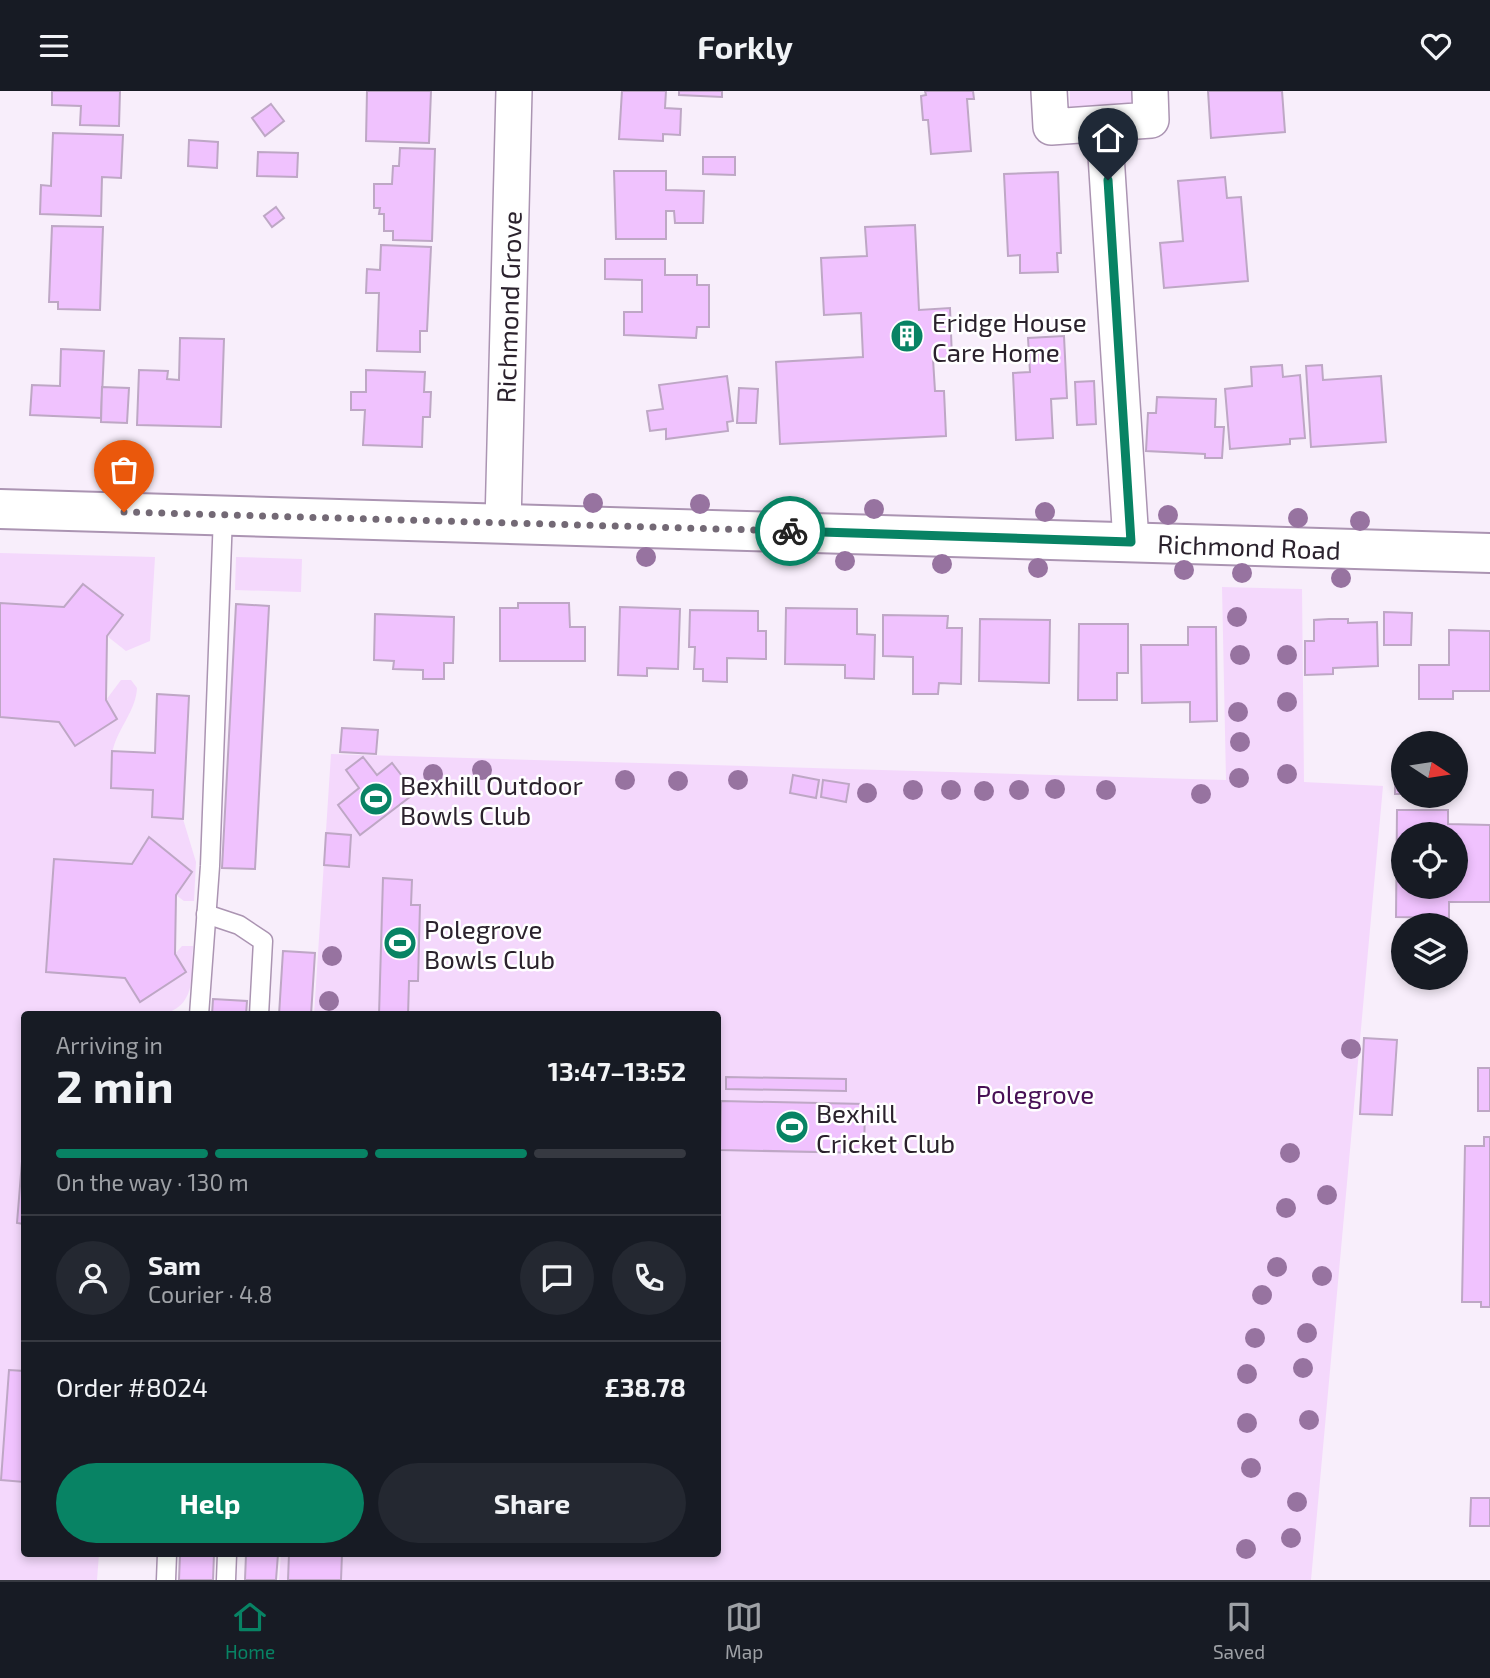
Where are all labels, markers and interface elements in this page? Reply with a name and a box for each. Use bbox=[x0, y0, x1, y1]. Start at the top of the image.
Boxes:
icon: menu bbox=[35, 27, 73, 65]
text: Forkly bbox=[697, 27, 793, 65]
icon: heart bbox=[1417, 27, 1455, 65]
pin bbox=[1078, 108, 1138, 180]
icon: home bbox=[1089, 119, 1127, 157]
street label: Richmond Grove bbox=[489, 210, 527, 404]
place label: Eridge House Care Home bbox=[932, 306, 1087, 367]
building icon: Eridge House Care Home bbox=[888, 317, 926, 355]
pin bbox=[94, 440, 154, 512]
icon: bag bbox=[105, 451, 143, 489]
courier bbox=[755, 496, 825, 566]
icon: bike bbox=[771, 512, 809, 550]
street label: Richmond Road bbox=[1157, 527, 1341, 565]
north arrow bbox=[1391, 731, 1468, 809]
map controls bbox=[1391, 731, 1468, 990]
place label: Bexhill Outdoor Bowls Club bbox=[400, 769, 583, 830]
sports icon: Bexhill Outdoor Bowls Club bbox=[357, 780, 395, 818]
button: locate bbox=[1391, 822, 1468, 899]
place label: Polegrove Bowls Club bbox=[424, 913, 555, 974]
button: layers bbox=[1391, 913, 1468, 990]
sports icon: Polegrove Bowls Club bbox=[381, 924, 419, 962]
text: Arriving in bbox=[56, 1031, 163, 1059]
text: 13:47–13:52 bbox=[548, 1055, 686, 1086]
text: 2 min bbox=[56, 1057, 174, 1112]
park label: Polegrove bbox=[976, 1078, 1094, 1109]
place label: Bexhill Cricket Club bbox=[816, 1097, 955, 1158]
sports icon: Bexhill Cricket Club bbox=[773, 1108, 811, 1146]
text: On the way · 130 m bbox=[56, 1168, 249, 1196]
button: person bbox=[56, 1241, 130, 1315]
button: chat bbox=[520, 1241, 594, 1315]
button: phone bbox=[612, 1241, 686, 1315]
text: Sam bbox=[148, 1249, 201, 1280]
text: Courier · 4.8 bbox=[148, 1280, 272, 1308]
text: Order #8024 bbox=[56, 1371, 208, 1402]
text: £38.78 bbox=[604, 1371, 686, 1402]
button: Help bbox=[56, 1463, 364, 1543]
button: Share bbox=[378, 1463, 686, 1543]
tab: Home bbox=[225, 1598, 275, 1663]
tab: Map bbox=[725, 1598, 763, 1663]
tab: Saved bbox=[1213, 1598, 1265, 1663]

